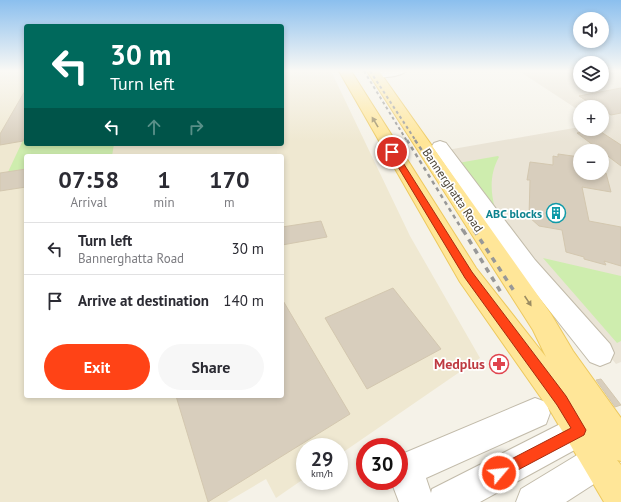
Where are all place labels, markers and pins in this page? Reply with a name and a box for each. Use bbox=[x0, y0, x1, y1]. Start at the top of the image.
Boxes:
pin bbox=[375, 135, 409, 169]
building icon: ABC blocks bbox=[545, 202, 567, 224]
place label: ABC blocks bbox=[486, 206, 542, 221]
pharmacy icon: Medplus bbox=[488, 353, 510, 375]
place label: Medplus bbox=[434, 355, 485, 373]

